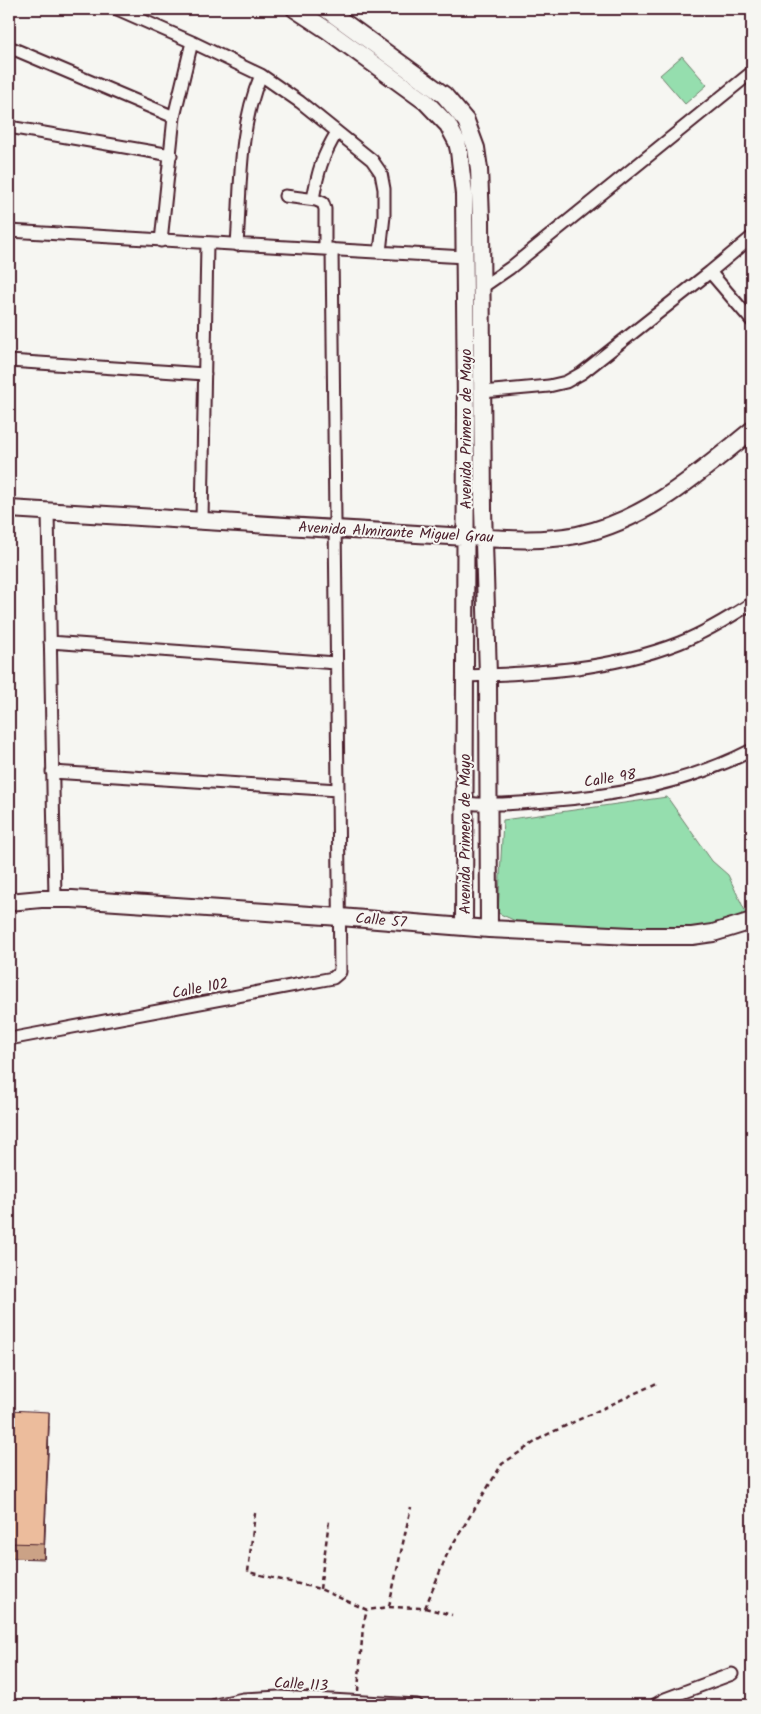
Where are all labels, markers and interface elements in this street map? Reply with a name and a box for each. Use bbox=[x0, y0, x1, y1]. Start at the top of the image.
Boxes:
street label: Avenida Primero de Mayo bbox=[455, 349, 479, 509]
street label: Avenida Almirante Miguel Grau bbox=[298, 516, 494, 550]
street label: Avenida Primero de Mayo bbox=[454, 754, 478, 914]
street label: Calle 98 bbox=[582, 763, 639, 795]
street label: Calle 57 bbox=[354, 907, 408, 935]
street label: Calle 102 bbox=[170, 972, 230, 1006]
street label: Calle 113 bbox=[273, 1672, 329, 1698]

